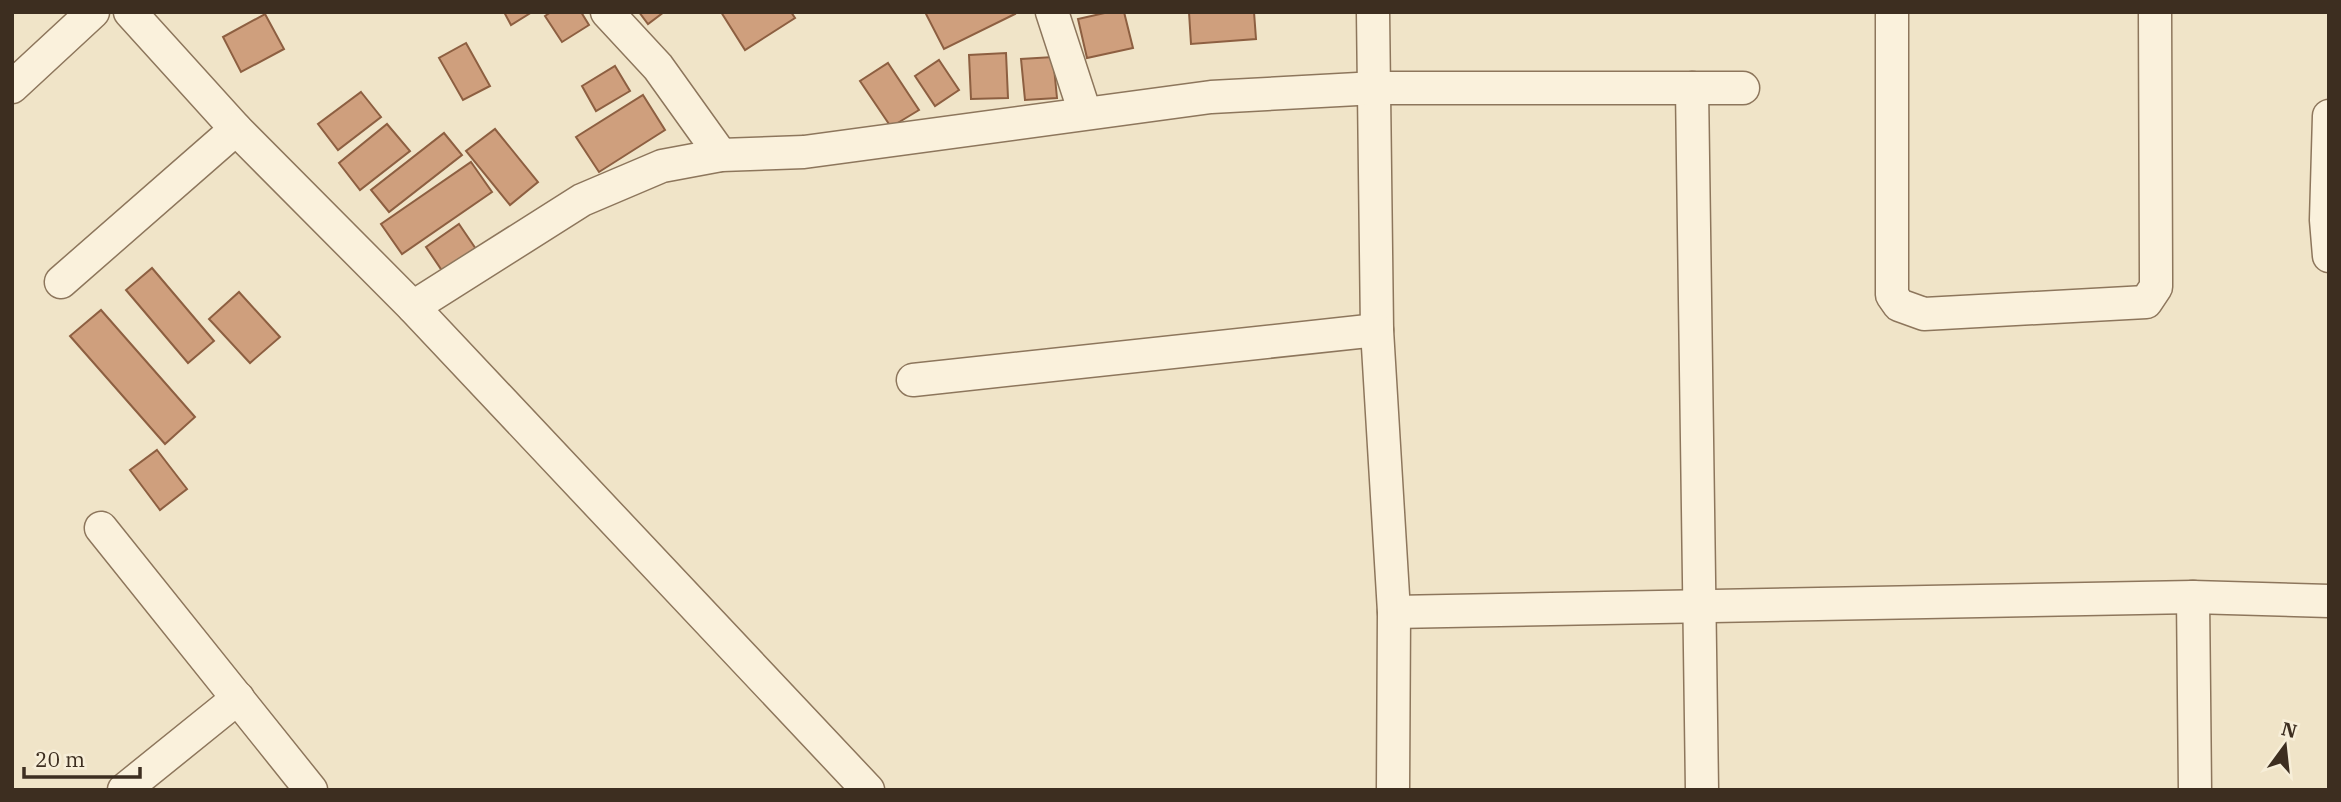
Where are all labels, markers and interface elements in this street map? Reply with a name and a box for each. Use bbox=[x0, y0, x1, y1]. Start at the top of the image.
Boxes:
north arrow bbox=[2250, 711, 2320, 781]
text: N bbox=[2279, 716, 2300, 743]
scale bar bbox=[24, 736, 140, 780]
text: 20 m bbox=[35, 745, 85, 773]

